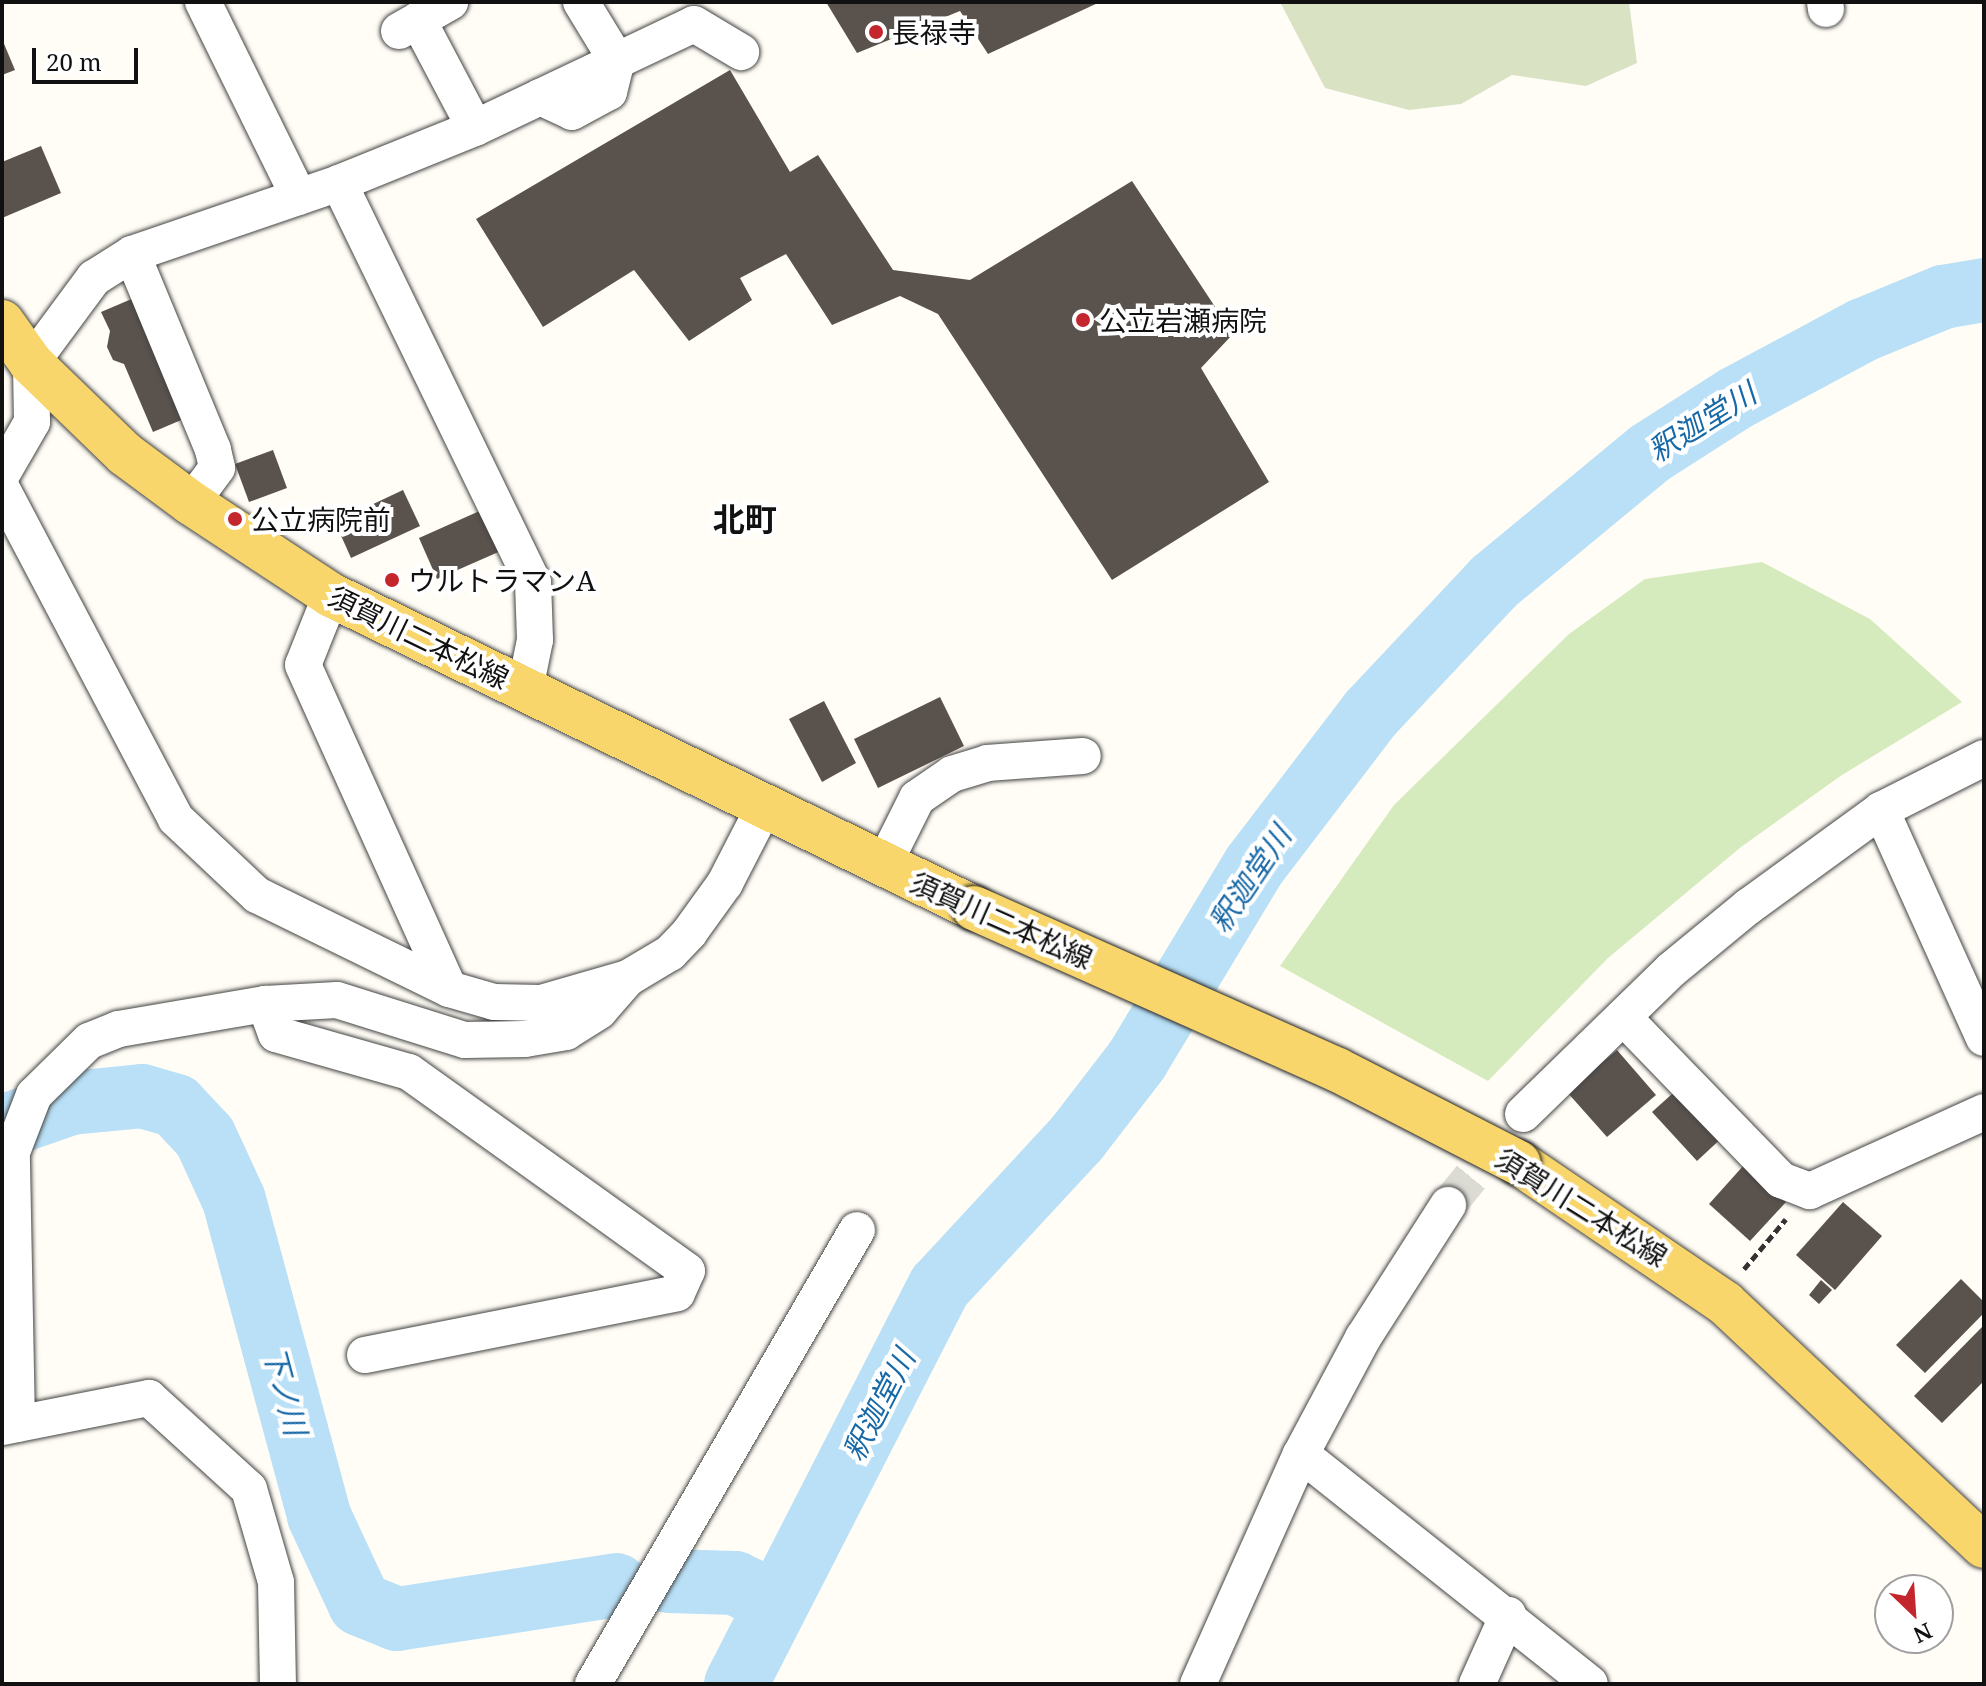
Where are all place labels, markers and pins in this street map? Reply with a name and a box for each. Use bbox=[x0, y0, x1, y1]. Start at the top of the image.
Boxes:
place label: 長禄寺 bbox=[892, 15, 976, 49]
marker: 長禄寺 bbox=[867, 23, 885, 41]
place label: 公立岩瀬病院 bbox=[1099, 303, 1267, 337]
marker: 公立岩瀬病院 bbox=[1074, 311, 1092, 329]
place label: 公立病院前 bbox=[251, 502, 391, 536]
marker: 公立病院前 bbox=[226, 510, 244, 528]
place label: ウルトラマンA bbox=[408, 563, 596, 597]
marker: ウルトラマンA bbox=[383, 571, 401, 589]

